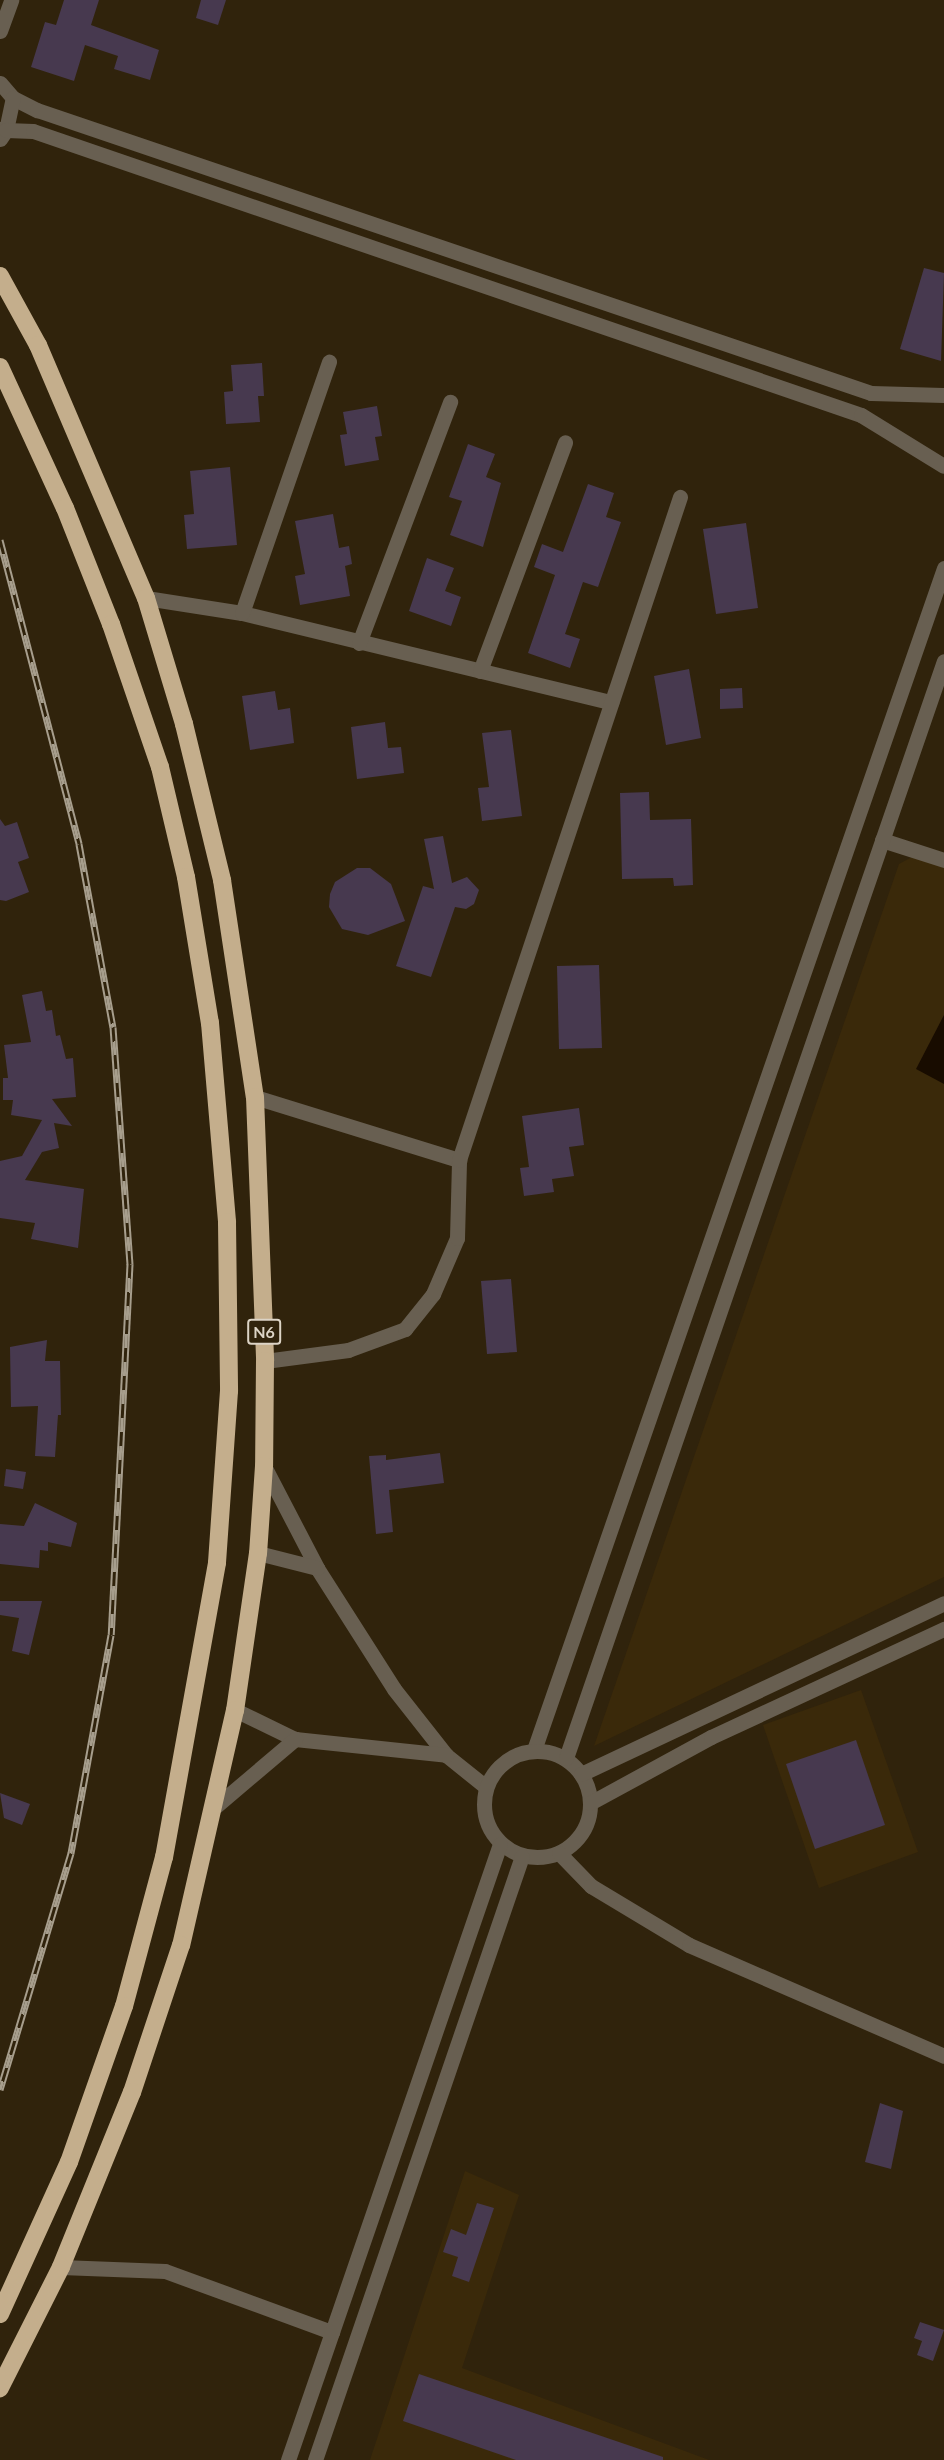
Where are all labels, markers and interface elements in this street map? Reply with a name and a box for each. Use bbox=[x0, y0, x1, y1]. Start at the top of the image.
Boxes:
road number: N6 bbox=[246, 1319, 282, 1345]

